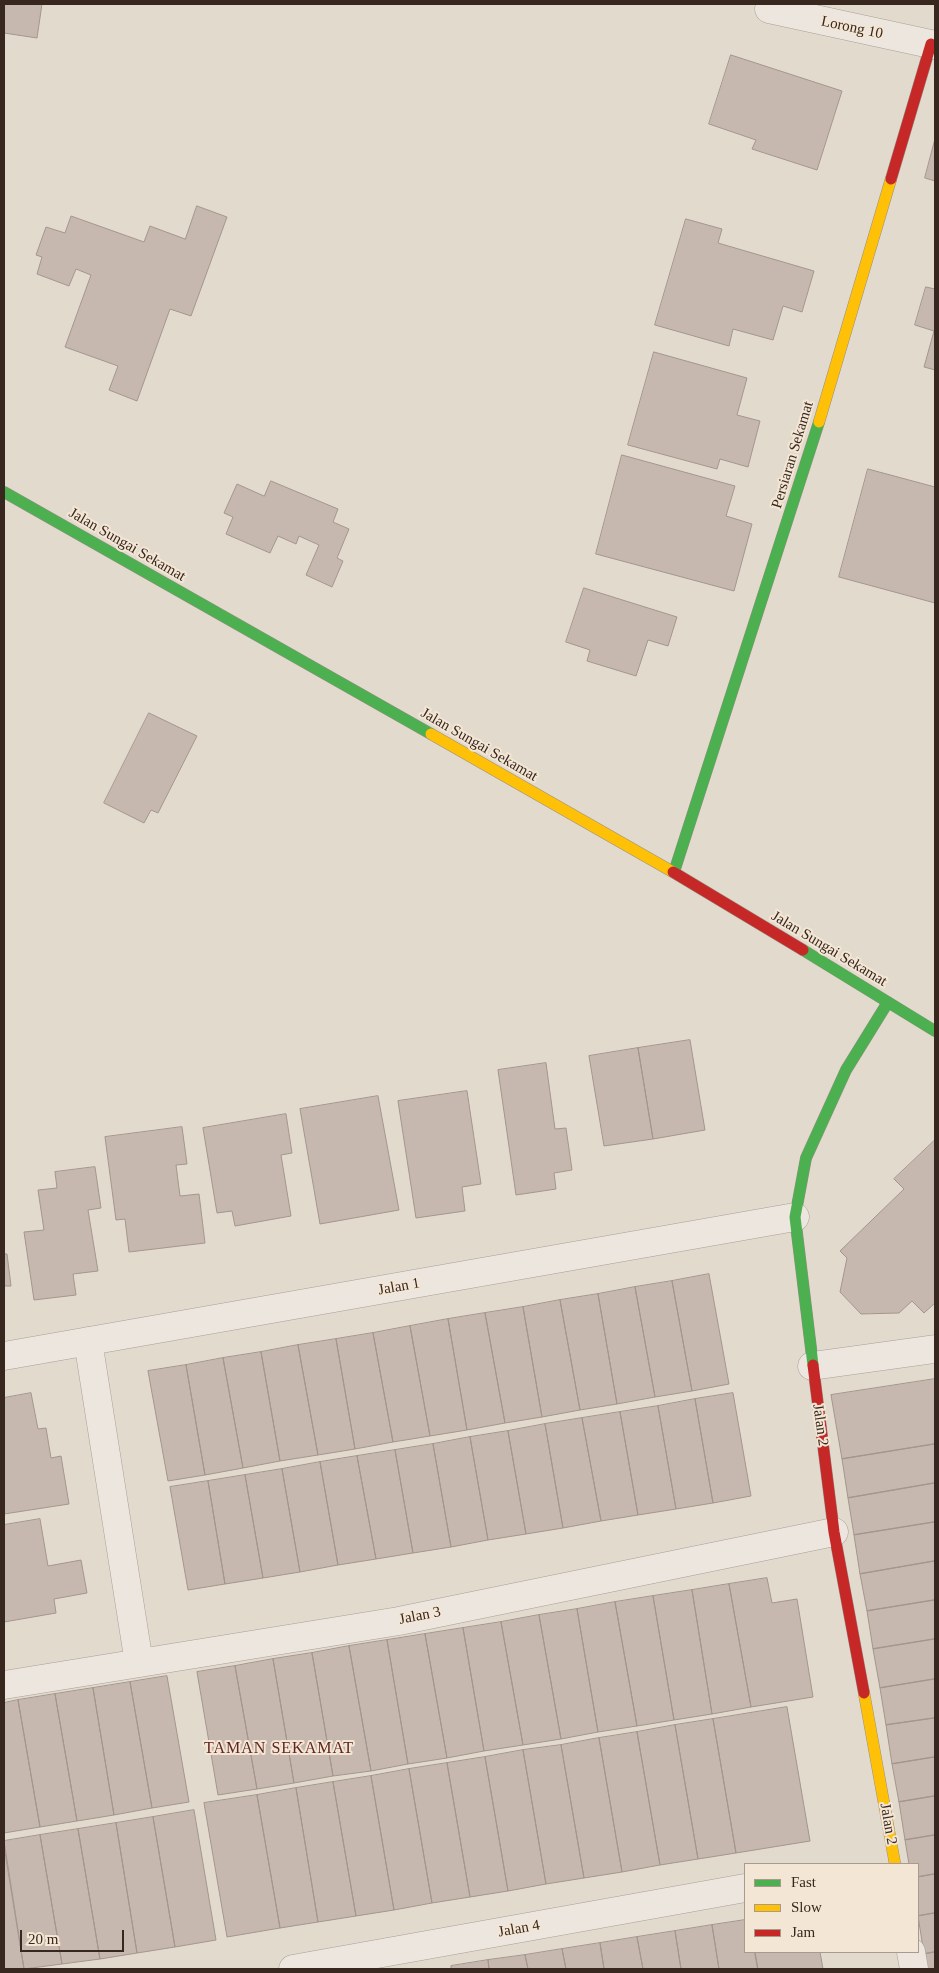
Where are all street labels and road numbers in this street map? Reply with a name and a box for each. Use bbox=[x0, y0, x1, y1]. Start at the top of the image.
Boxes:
street label: Lorong 10 bbox=[819, 13, 885, 43]
street label: Persiaran Sekamat bbox=[768, 399, 818, 511]
street label: Jalan Sungai Sekamat bbox=[65, 504, 189, 586]
street label: Jalan Sungai Sekamat bbox=[417, 704, 541, 786]
street label: Jalan Sungai Sekamat bbox=[768, 907, 890, 991]
street label: Jalan 1 bbox=[377, 1274, 421, 1300]
street label: Jalan 2 bbox=[808, 1403, 832, 1447]
street label: Jalan 3 bbox=[398, 1603, 442, 1629]
street label: Jalan 2 bbox=[875, 1802, 901, 1846]
street label: Jalan 4 bbox=[497, 1916, 541, 1942]

